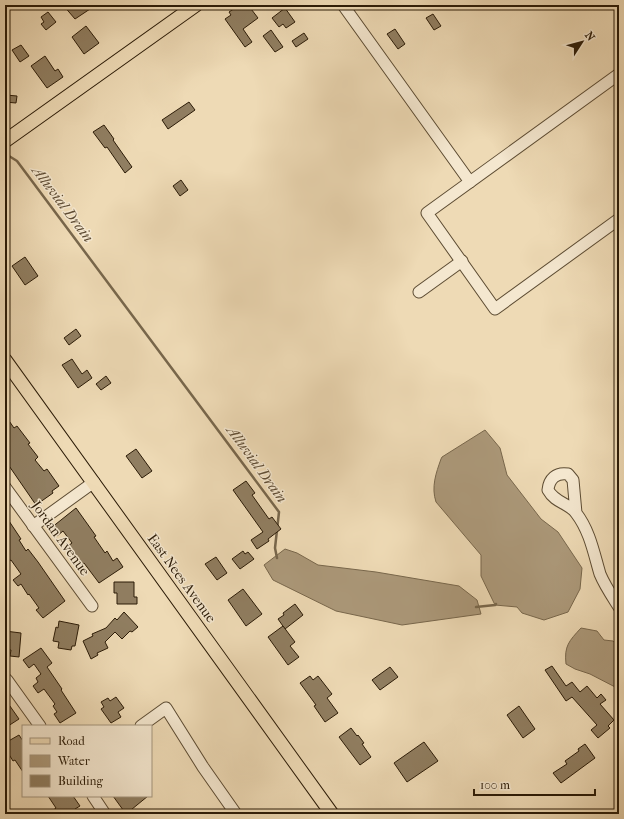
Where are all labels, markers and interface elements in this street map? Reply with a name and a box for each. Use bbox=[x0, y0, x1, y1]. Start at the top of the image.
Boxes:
north arrow bbox=[562, 22, 602, 62]
text: N bbox=[582, 29, 598, 44]
water label: Alluvial Drain bbox=[27, 161, 98, 246]
water label: Alluvial Drain bbox=[222, 420, 291, 506]
street label: Jordan Avenue bbox=[27, 497, 93, 579]
street label: East Nees Avenue bbox=[144, 531, 220, 626]
legend bbox=[22, 725, 152, 797]
text: Road bbox=[58, 734, 85, 748]
text: Water bbox=[57, 754, 91, 768]
scale bar bbox=[474, 771, 595, 797]
text: Building bbox=[58, 774, 103, 788]
text: 100 m bbox=[480, 778, 510, 792]

